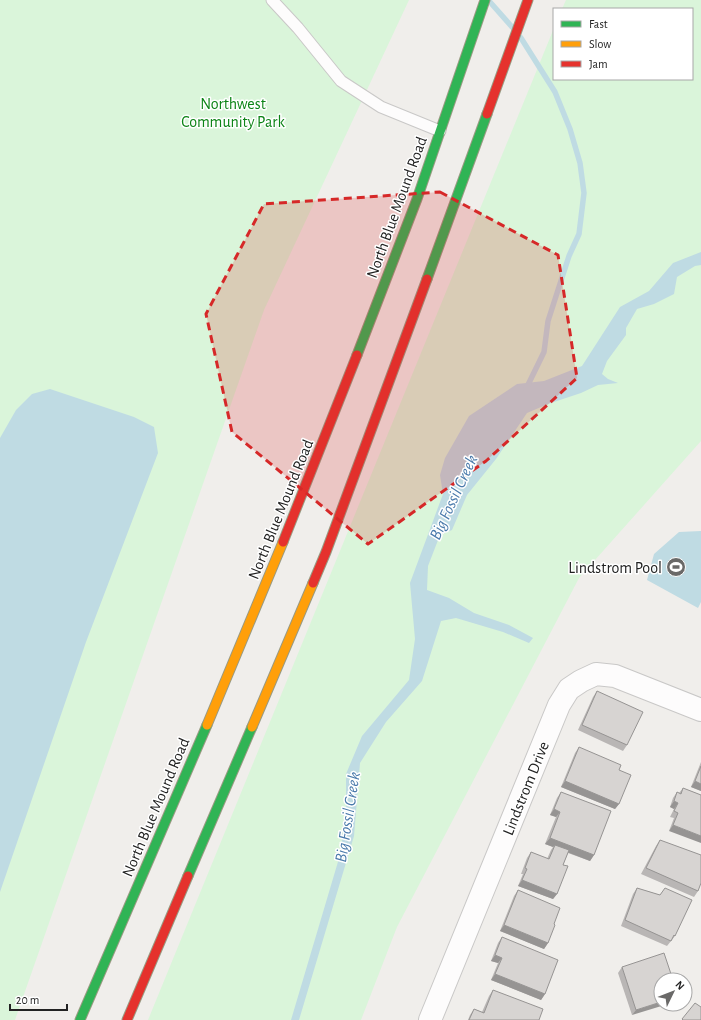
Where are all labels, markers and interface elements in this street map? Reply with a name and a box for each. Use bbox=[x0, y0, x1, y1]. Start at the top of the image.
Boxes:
legend bbox=[553, 8, 693, 80]
text: Fast bbox=[589, 18, 608, 30]
text: Slow bbox=[589, 38, 611, 50]
text: Jam bbox=[589, 58, 608, 70]
park label: Northwest Community Park bbox=[181, 96, 285, 131]
street label: North Blue Mound Road bbox=[364, 134, 430, 280]
street label: North Blue Mound Road bbox=[246, 437, 316, 582]
water label: Big Fossil Creek bbox=[426, 452, 481, 542]
sports icon: Lindstrom Pool bbox=[665, 556, 687, 578]
place label: Lindstrom Pool bbox=[568, 560, 662, 576]
street label: North Blue Mound Road bbox=[119, 735, 192, 879]
street label: Lindstrom Drive bbox=[500, 739, 552, 838]
water label: Big Fossil Creek bbox=[332, 770, 363, 864]
north arrow bbox=[653, 972, 693, 1012]
text: N bbox=[673, 979, 687, 992]
scale bar bbox=[10, 986, 67, 1012]
text: 20 m bbox=[16, 994, 39, 1006]

